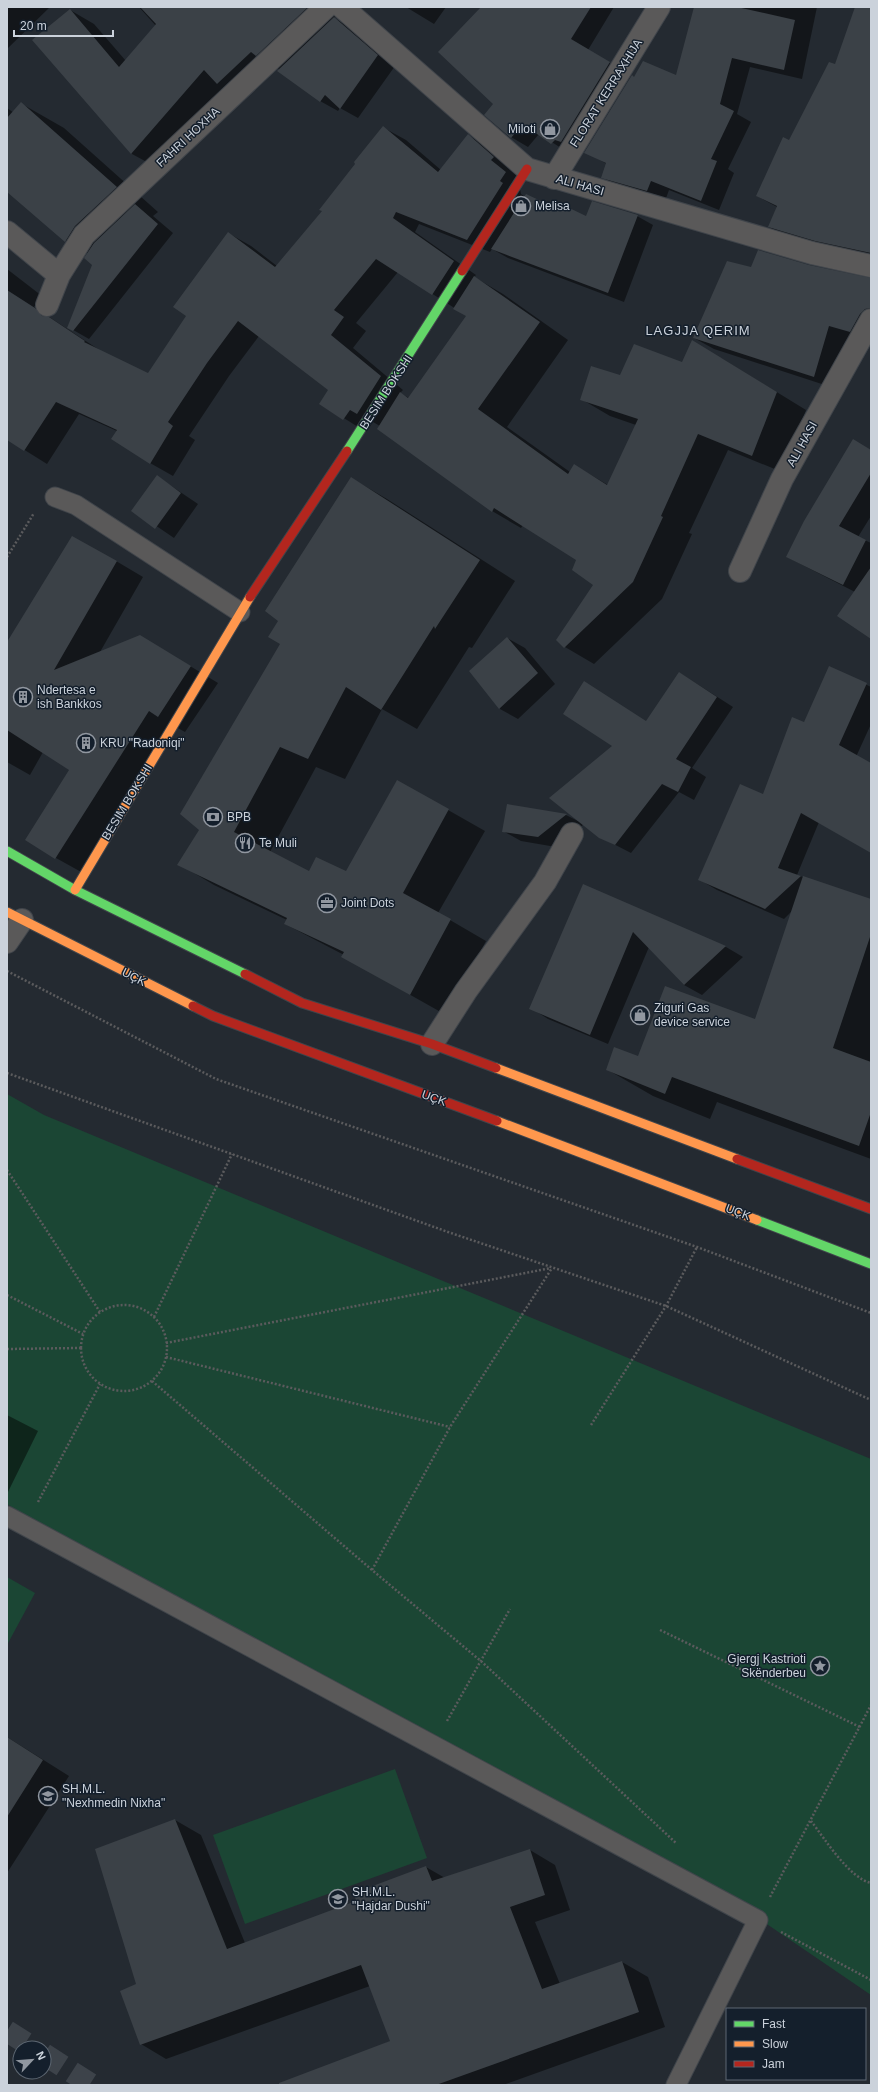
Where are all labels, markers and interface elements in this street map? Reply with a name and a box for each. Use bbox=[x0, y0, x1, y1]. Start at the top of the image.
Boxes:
scale bar bbox=[14, 12, 113, 38]
text: 20 m bbox=[20, 19, 47, 33]
street label: FLORAT KERRAXHIJA bbox=[567, 36, 645, 150]
street label: FAHRI HOXHA bbox=[153, 104, 223, 170]
shop icon: Miloti bbox=[539, 118, 561, 140]
place label: Miloti bbox=[508, 122, 536, 136]
street label: ALI HASI bbox=[554, 171, 606, 199]
shop icon: Melisa bbox=[510, 195, 532, 217]
place label: Melisa bbox=[535, 199, 570, 213]
district label: LAGJJA QERIM bbox=[645, 323, 751, 338]
street label: BESIM BOKSHI bbox=[357, 352, 415, 432]
street label: ALI HASI bbox=[784, 419, 820, 469]
place label: Ndertesa e ish Bankkos bbox=[37, 683, 102, 711]
building icon: Ndertesa e ish Bankkos bbox=[12, 686, 34, 708]
building icon: KRU "Radoniqi" bbox=[75, 732, 97, 754]
place label: KRU "Radoniqi" bbox=[100, 736, 185, 750]
street label: BESIM BOKSHI bbox=[99, 762, 155, 842]
bank icon: BPB bbox=[202, 806, 224, 828]
place label: BPB bbox=[227, 810, 251, 824]
restaurant icon: Te Muli bbox=[234, 832, 256, 854]
place label: Te Muli bbox=[259, 836, 297, 850]
office icon: Joint Dots bbox=[316, 892, 338, 914]
place label: Joint Dots bbox=[341, 896, 394, 910]
street label: UÇK bbox=[120, 965, 148, 989]
place label: Ziguri Gas device service bbox=[654, 1001, 730, 1029]
shop icon: Ziguri Gas device service bbox=[629, 1004, 651, 1026]
street label: UÇK bbox=[420, 1087, 448, 1109]
street label: UÇK bbox=[724, 1201, 752, 1223]
place label: Gjergj Kastrioti Skënderbeu bbox=[727, 1652, 806, 1680]
place icon: Gjergj Kastrioti Skënderbeu bbox=[809, 1655, 831, 1677]
place label: SH.M.L. "Nexhmedin Nixha" bbox=[62, 1782, 165, 1810]
school or university icon: SH.M.L. "Nexhmedin Nixha" bbox=[37, 1785, 59, 1807]
place label: SH.M.L. "Hajdar Dushi" bbox=[352, 1885, 430, 1913]
school or university icon: SH.M.L. "Hajdar Dushi" bbox=[327, 1888, 349, 1910]
legend bbox=[726, 2008, 866, 2080]
text: Fast bbox=[762, 2017, 786, 2031]
text: Slow bbox=[762, 2037, 788, 2051]
north arrow bbox=[12, 2040, 52, 2080]
text: N bbox=[34, 2049, 48, 2062]
text: Jam bbox=[762, 2057, 785, 2071]

